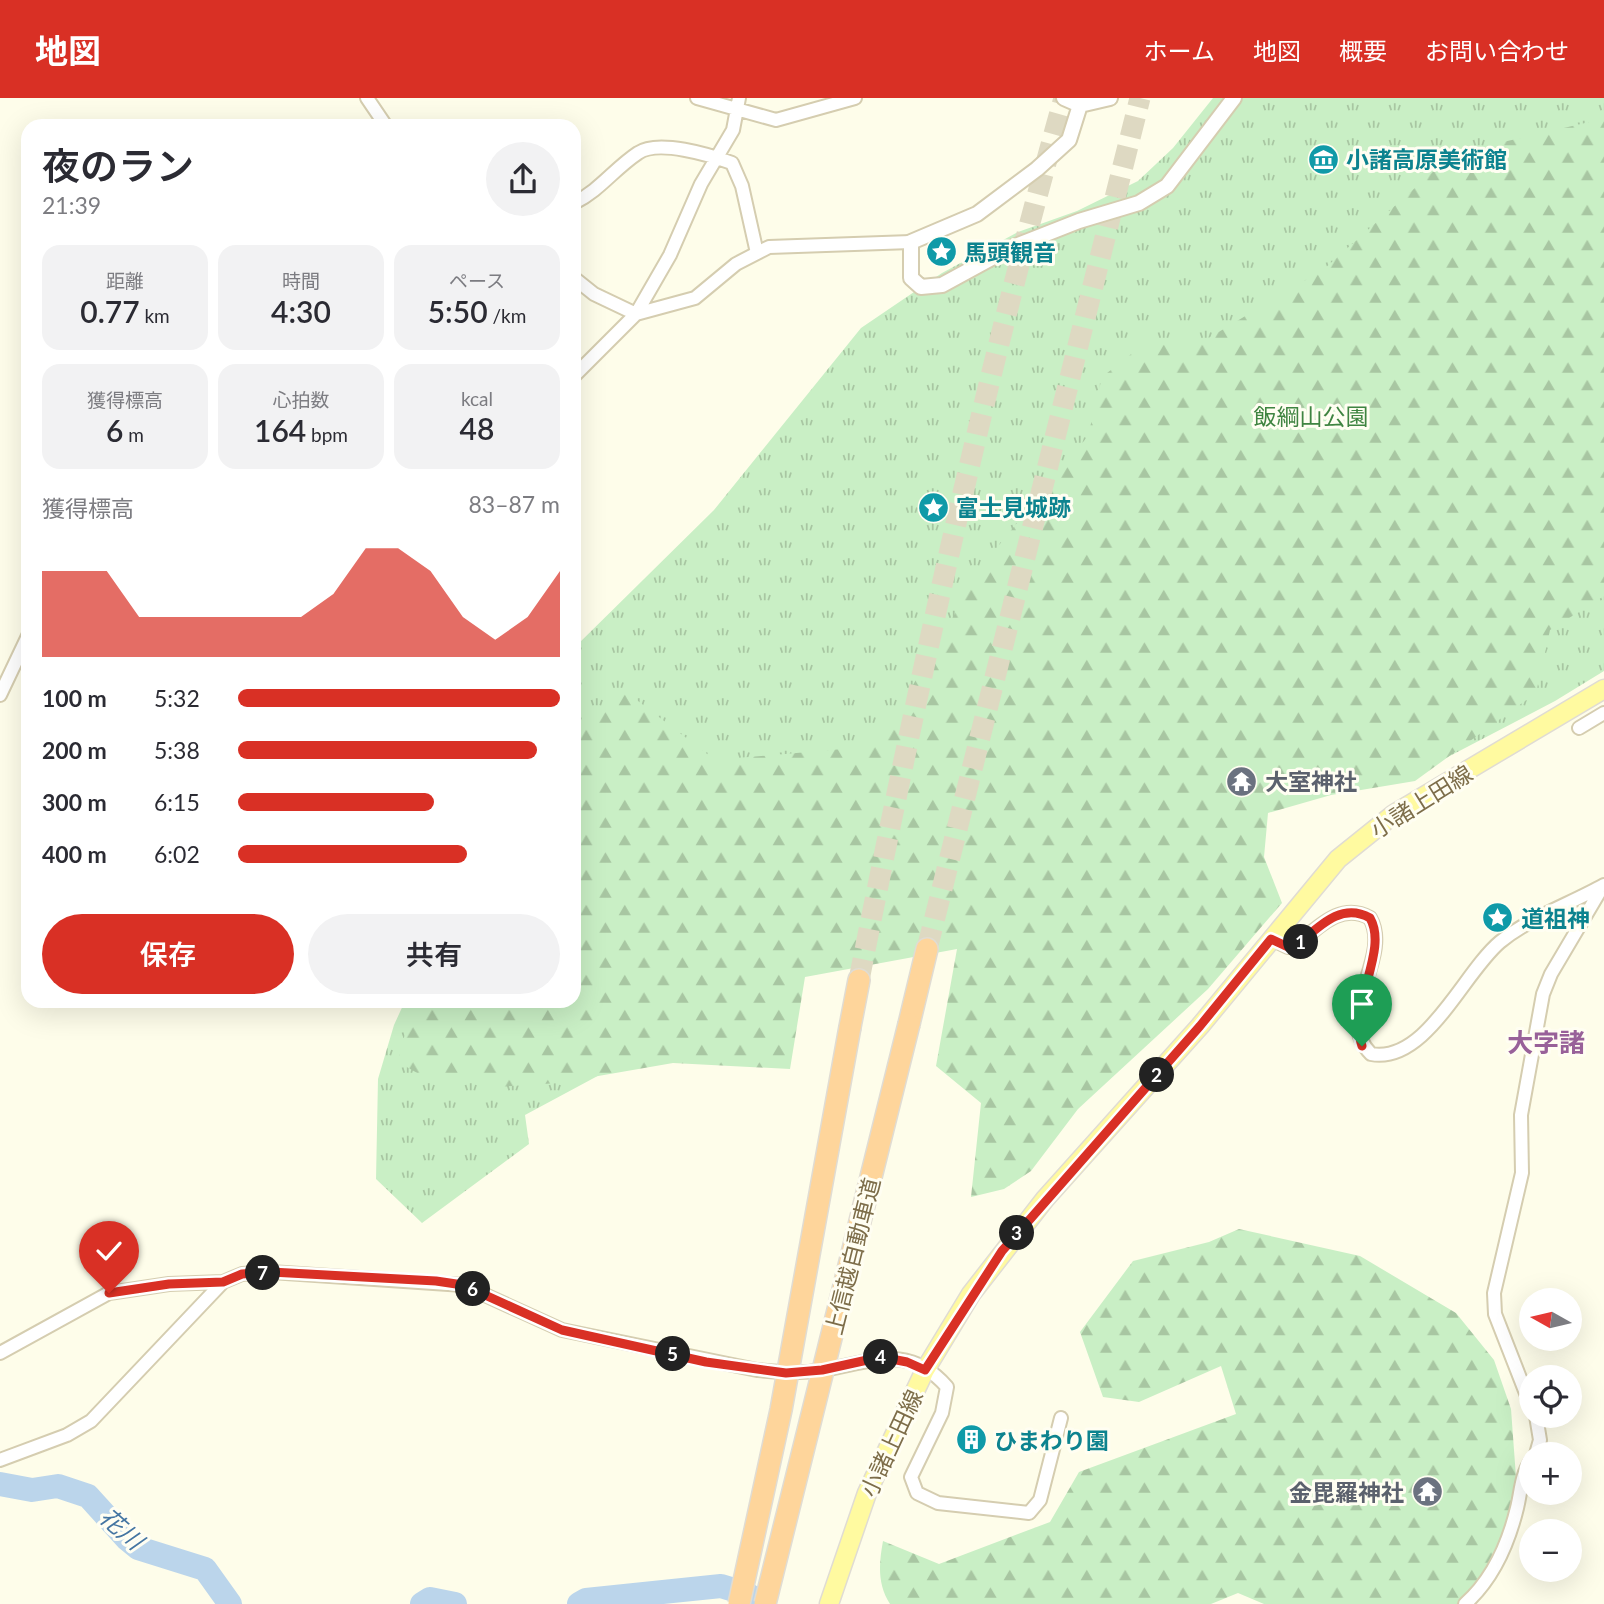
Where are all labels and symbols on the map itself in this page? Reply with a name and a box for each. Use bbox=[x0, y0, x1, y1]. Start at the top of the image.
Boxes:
museum icon: 小諸高原美術館 bbox=[1306, 142, 1340, 176]
place label: 小諸高原美術館 bbox=[1346, 145, 1507, 173]
place icon: 馬頭観音 bbox=[924, 235, 958, 269]
place label: 馬頭観音 bbox=[964, 238, 1056, 266]
park label: 飯綱山公園 bbox=[1254, 402, 1369, 430]
place icon: 富士見城跡 bbox=[916, 490, 950, 524]
place label: 富士見城跡 bbox=[956, 493, 1071, 521]
street label: 小諸上田線 bbox=[1365, 759, 1477, 843]
temple icon: 大室神社 bbox=[1225, 764, 1259, 798]
place label: 大室神社 bbox=[1265, 767, 1357, 795]
place icon: 道祖神 bbox=[1481, 901, 1515, 935]
place label: 道祖神 bbox=[1521, 904, 1590, 932]
pin: 1 bbox=[1284, 924, 1318, 960]
pin bbox=[1332, 974, 1392, 1046]
district label: 大字諸 bbox=[1507, 1026, 1585, 1058]
pin: 2 bbox=[1140, 1058, 1174, 1093]
street label: 上信越自動車道 bbox=[819, 1175, 885, 1337]
pin: 3 bbox=[1000, 1216, 1034, 1250]
pin bbox=[79, 1221, 139, 1293]
pin: 7 bbox=[246, 1256, 280, 1290]
pin: 6 bbox=[456, 1272, 490, 1306]
north arrow bbox=[1519, 1288, 1582, 1351]
pin: 5 bbox=[656, 1336, 690, 1372]
pin: 4 bbox=[864, 1340, 898, 1374]
street label: 小諸上田線 bbox=[854, 1385, 928, 1501]
building icon: ひまわり園 bbox=[954, 1423, 988, 1457]
place label: ひまわり園 bbox=[994, 1426, 1109, 1454]
temple icon: 金毘羅神社 bbox=[1410, 1475, 1444, 1509]
place label: 金毘羅神社 bbox=[1289, 1478, 1404, 1506]
water label: 花川 bbox=[94, 1501, 152, 1557]

